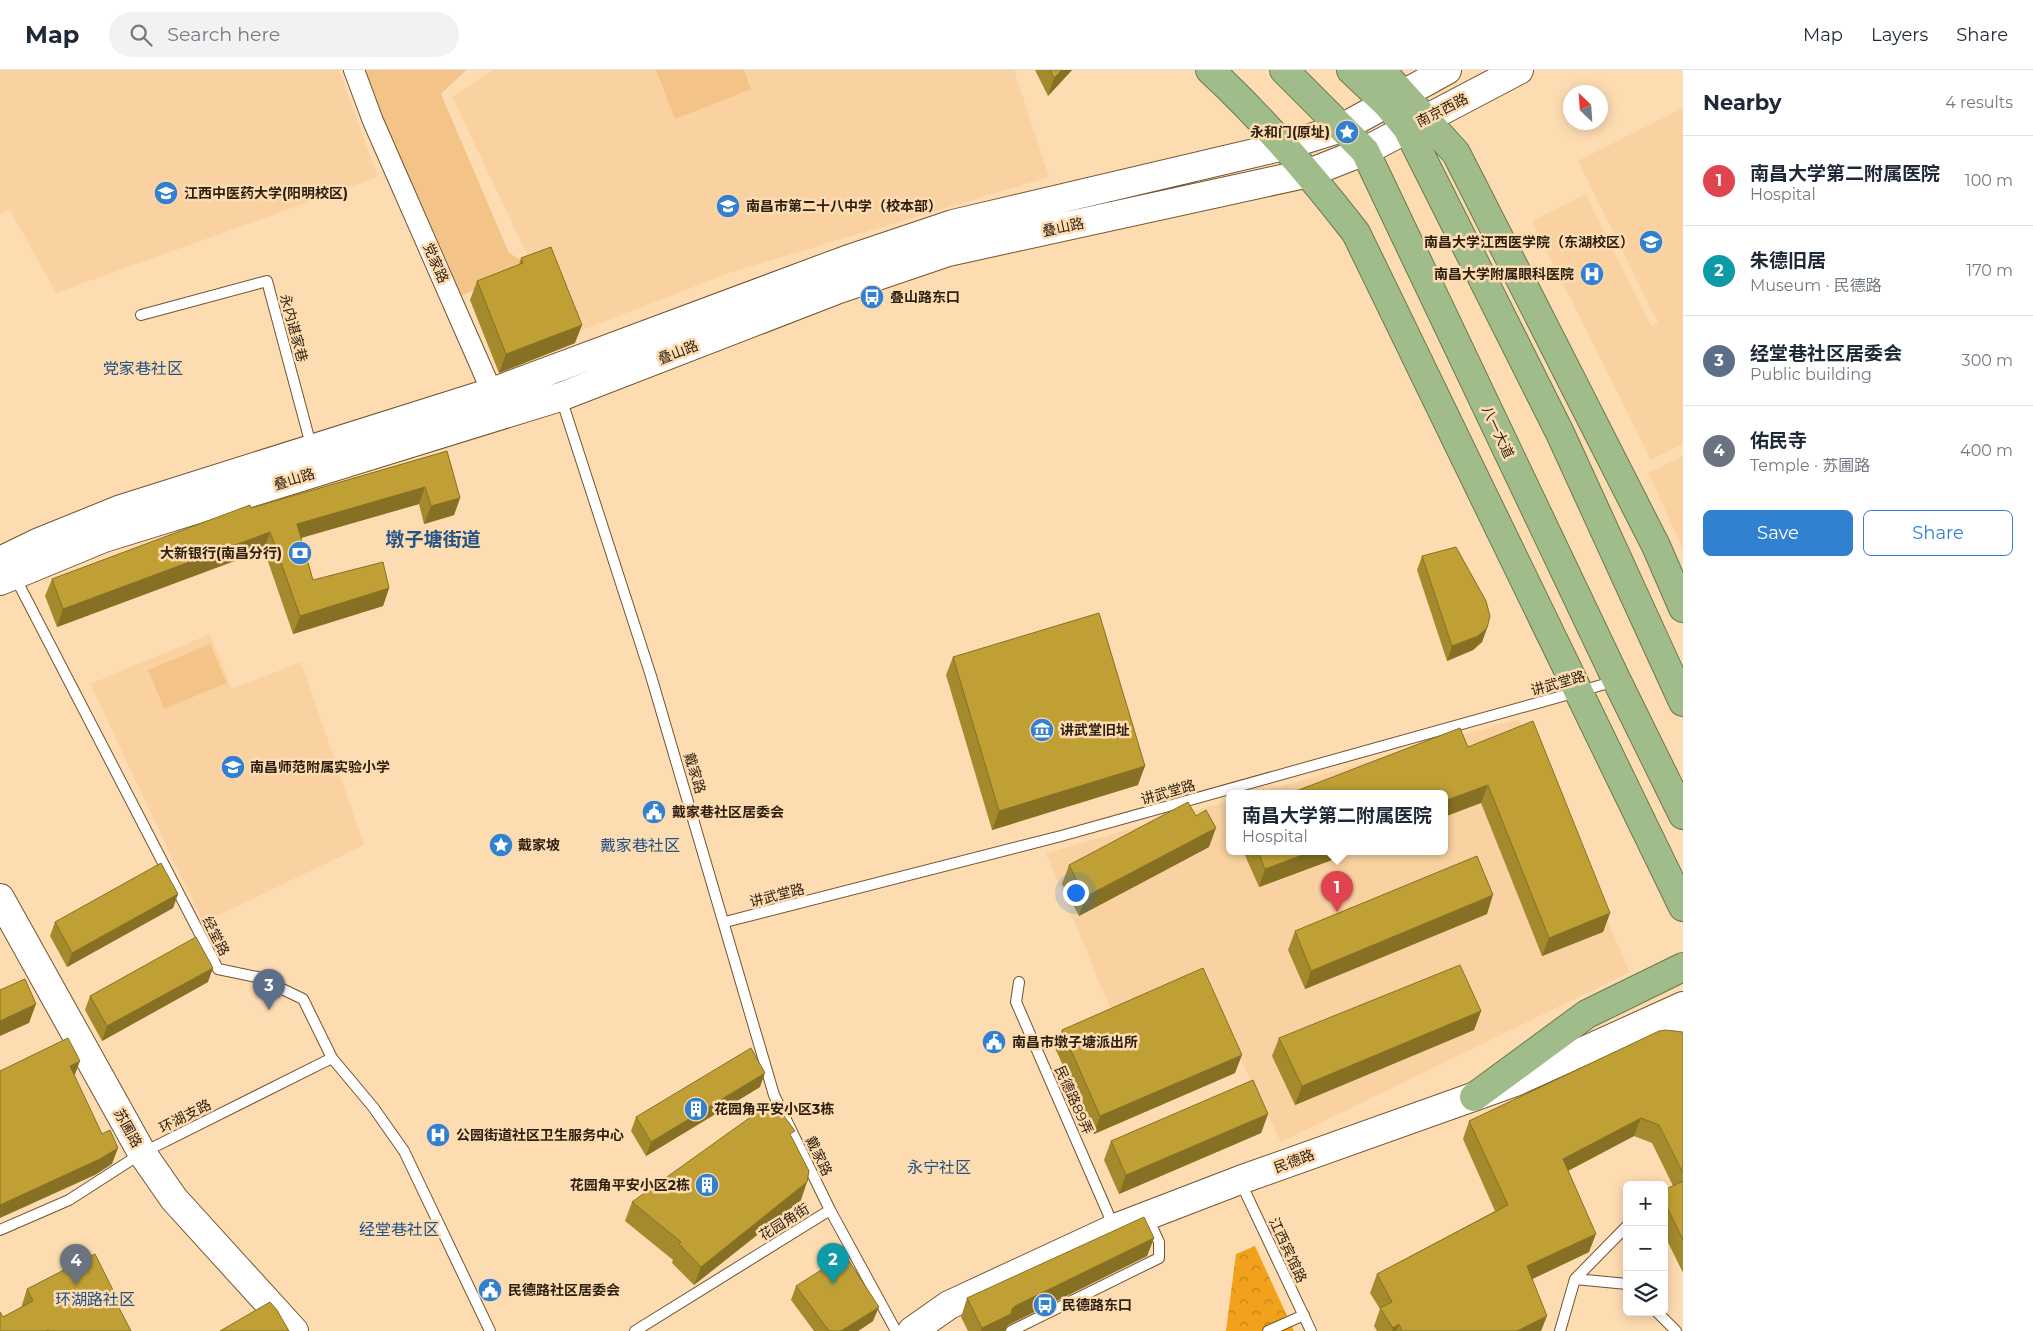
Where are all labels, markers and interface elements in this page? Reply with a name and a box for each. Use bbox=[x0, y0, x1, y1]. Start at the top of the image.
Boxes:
search box bbox=[109, 12, 459, 57]
text: Map bbox=[25, 20, 79, 49]
icon: search bbox=[127, 21, 155, 49]
text: Search here bbox=[167, 23, 280, 46]
text: Map bbox=[1803, 24, 1843, 46]
text: Layers bbox=[1871, 24, 1928, 46]
text: Share bbox=[1956, 24, 2008, 46]
north arrow bbox=[1563, 85, 1608, 130]
street label: 南京西路 bbox=[1413, 89, 1471, 131]
text: Nearby bbox=[1703, 90, 1782, 115]
text: 4 results bbox=[1945, 93, 2013, 112]
place icon: 永和门(原址) bbox=[1334, 119, 1360, 145]
place label: 永和门(原址) bbox=[1250, 123, 1330, 141]
text: 南昌大学第二附属医院 bbox=[1750, 162, 1940, 185]
text: 1 bbox=[1716, 171, 1722, 190]
text: 100 m bbox=[1965, 171, 2013, 190]
school or university icon: 江西中医药大学(阳明校区) bbox=[153, 180, 179, 206]
place label: 江西中医药大学(阳明校区) bbox=[184, 184, 348, 202]
text: Hospital bbox=[1750, 185, 1816, 204]
school or university icon: 南昌市第二十八中学（校本部） bbox=[715, 193, 741, 219]
place label: 南昌市第二十八中学（校本部） bbox=[746, 197, 942, 215]
street label: 叠山路 bbox=[1041, 214, 1085, 240]
school or university icon: 南昌大学江西医学院（东湖校区） bbox=[1638, 229, 1664, 255]
place label: 南昌大学江西医学院（东湖校区） bbox=[1424, 233, 1634, 251]
street label: 党家路 bbox=[419, 240, 453, 286]
text: 朱德旧居 bbox=[1750, 249, 1826, 272]
hospital icon: 南昌大学附属眼科医院 bbox=[1579, 261, 1605, 287]
text: 2 bbox=[1714, 261, 1724, 280]
text: 170 m bbox=[1966, 261, 2013, 280]
place label: 南昌大学附属眼科医院 bbox=[1434, 265, 1574, 283]
text: Museum · 民德路 bbox=[1750, 276, 1882, 295]
bus stop icon: 叠山路东口 bbox=[859, 284, 885, 310]
place label: 叠山路东口 bbox=[890, 288, 960, 306]
street label: 永内谌家巷 bbox=[276, 292, 312, 364]
street label: 叠山路 bbox=[655, 336, 701, 368]
text: 经堂巷社区居委会 bbox=[1750, 342, 1902, 365]
text: 3 bbox=[1714, 351, 1724, 370]
text: 300 m bbox=[1962, 351, 2013, 370]
district label: 党家巷社区 bbox=[103, 359, 183, 378]
text: Public building bbox=[1750, 365, 1872, 384]
street label: 八一大道 bbox=[1478, 403, 1518, 461]
text: 佑民寺 bbox=[1750, 429, 1807, 452]
text: 4 bbox=[1713, 441, 1725, 460]
text: 400 m bbox=[1960, 441, 2013, 460]
text: Temple · 苏圃路 bbox=[1750, 456, 1870, 475]
street label: 叠山路 bbox=[271, 464, 317, 494]
button: Save bbox=[1703, 510, 1853, 556]
button: Share bbox=[1863, 510, 2013, 556]
district label: 墩子塘街道 bbox=[385, 528, 481, 551]
bank icon: 大新银行(南昌分行) bbox=[287, 540, 313, 566]
place label: 大新银行(南昌分行) bbox=[160, 544, 282, 562]
street label: 讲武堂路 bbox=[1529, 667, 1587, 699]
museum icon: 讲武堂旧址 bbox=[1029, 717, 1055, 743]
place label: 讲武堂旧址 bbox=[1060, 721, 1130, 739]
street label: 戴家路 bbox=[680, 750, 710, 796]
school or university icon: 南昌师范附属实验小学 bbox=[220, 754, 246, 780]
place label: 南昌师范附属实验小学 bbox=[250, 758, 390, 776]
street label: 讲武堂路 bbox=[1139, 776, 1197, 808]
popup bbox=[1226, 790, 1448, 855]
public building icon: 戴家巷社区居委会 bbox=[641, 799, 667, 825]
place label: 戴家巷社区居委会 bbox=[672, 803, 784, 821]
text: 南昌大学第二附属医院 bbox=[1242, 804, 1432, 827]
text: Hospital bbox=[1242, 827, 1308, 846]
place icon: 戴家坡 bbox=[488, 832, 514, 858]
place label: 戴家坡 bbox=[518, 836, 560, 854]
district label: 戴家巷社区 bbox=[600, 836, 680, 855]
pin: 1 bbox=[1321, 871, 1353, 912]
street label: 讲武堂路 bbox=[748, 879, 806, 911]
your location bbox=[1063, 880, 1089, 906]
street label: 经堂路 bbox=[198, 913, 234, 959]
pin: 3 bbox=[253, 969, 285, 1010]
public building icon: 南昌市墩子塘派出所 bbox=[981, 1029, 1007, 1055]
place label: 南昌市墩子塘派出所 bbox=[1012, 1033, 1138, 1051]
street label: 民德路89弄 bbox=[1051, 1063, 1097, 1137]
street label: 环湖支路 bbox=[156, 1095, 214, 1137]
building icon: 花园角平安小区3栋 bbox=[683, 1096, 709, 1122]
place label: 花园角平安小区3栋 bbox=[714, 1100, 834, 1118]
street label: 苏圃路 bbox=[110, 1105, 146, 1151]
hospital icon: 公园街道社区卫生服务中心 bbox=[425, 1122, 451, 1148]
place label: 公园街道社区卫生服务中心 bbox=[456, 1126, 624, 1144]
street label: 戴家路 bbox=[802, 1133, 836, 1179]
street label: 民德路 bbox=[1271, 1145, 1317, 1177]
district label: 永宁社区 bbox=[907, 1158, 971, 1177]
building icon: 花园角平安小区2栋 bbox=[694, 1172, 720, 1198]
place label: 花园角平安小区2栋 bbox=[570, 1176, 690, 1194]
map controls bbox=[1623, 1181, 1668, 1316]
button: + bbox=[1623, 1181, 1668, 1226]
street label: 花园角街 bbox=[755, 1200, 813, 1244]
street label: 江西宾馆路 bbox=[1265, 1214, 1311, 1286]
district label: 经堂巷社区 bbox=[359, 1220, 439, 1239]
button: − bbox=[1623, 1226, 1668, 1271]
pin: 2 bbox=[817, 1243, 849, 1284]
pin: 4 bbox=[60, 1244, 92, 1285]
button: layers bbox=[1623, 1271, 1668, 1316]
public building icon: 民德路社区居委会 bbox=[477, 1277, 503, 1303]
place label: 民德路社区居委会 bbox=[508, 1281, 620, 1299]
district label: 环湖路社区 bbox=[55, 1290, 135, 1309]
bus stop icon: 民德路东口 bbox=[1032, 1292, 1058, 1318]
place label: 民德路东口 bbox=[1062, 1296, 1132, 1314]

